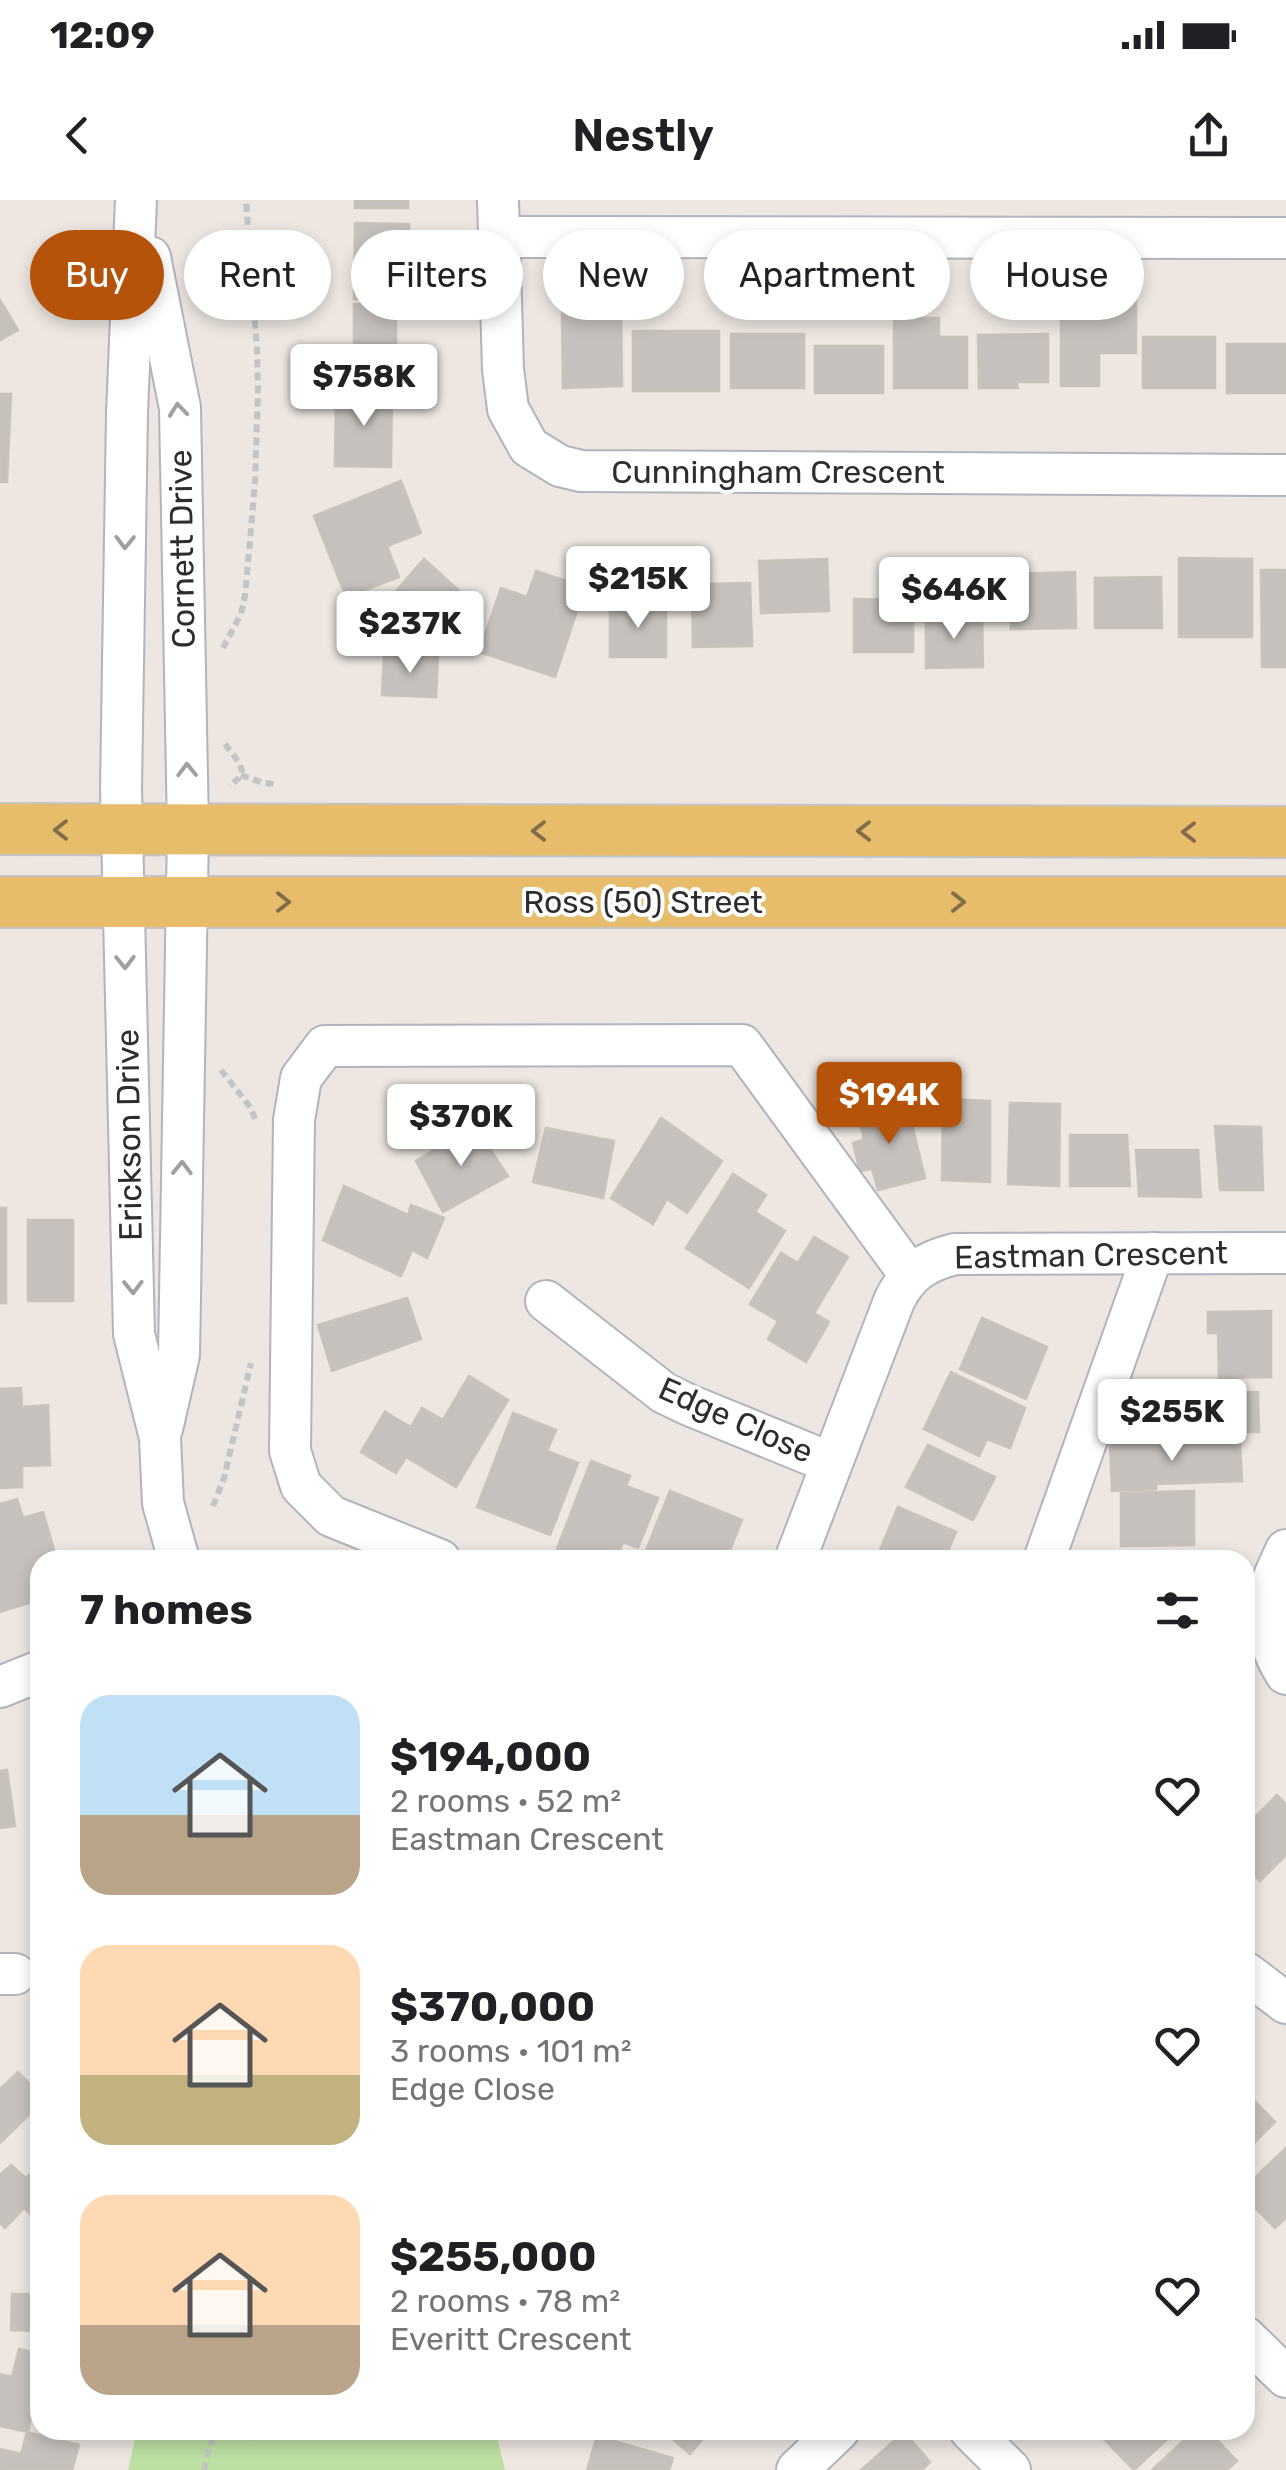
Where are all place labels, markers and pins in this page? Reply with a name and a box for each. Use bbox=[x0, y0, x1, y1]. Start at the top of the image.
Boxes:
pin: $758K bbox=[294, 344, 434, 429]
pin: $215K bbox=[568, 546, 708, 631]
pin: $646K bbox=[884, 557, 1024, 642]
pin: $237K bbox=[340, 591, 480, 676]
pin: $194K bbox=[819, 1062, 959, 1147]
pin: $370K bbox=[391, 1084, 531, 1169]
pin: $255K bbox=[1102, 1379, 1242, 1464]

